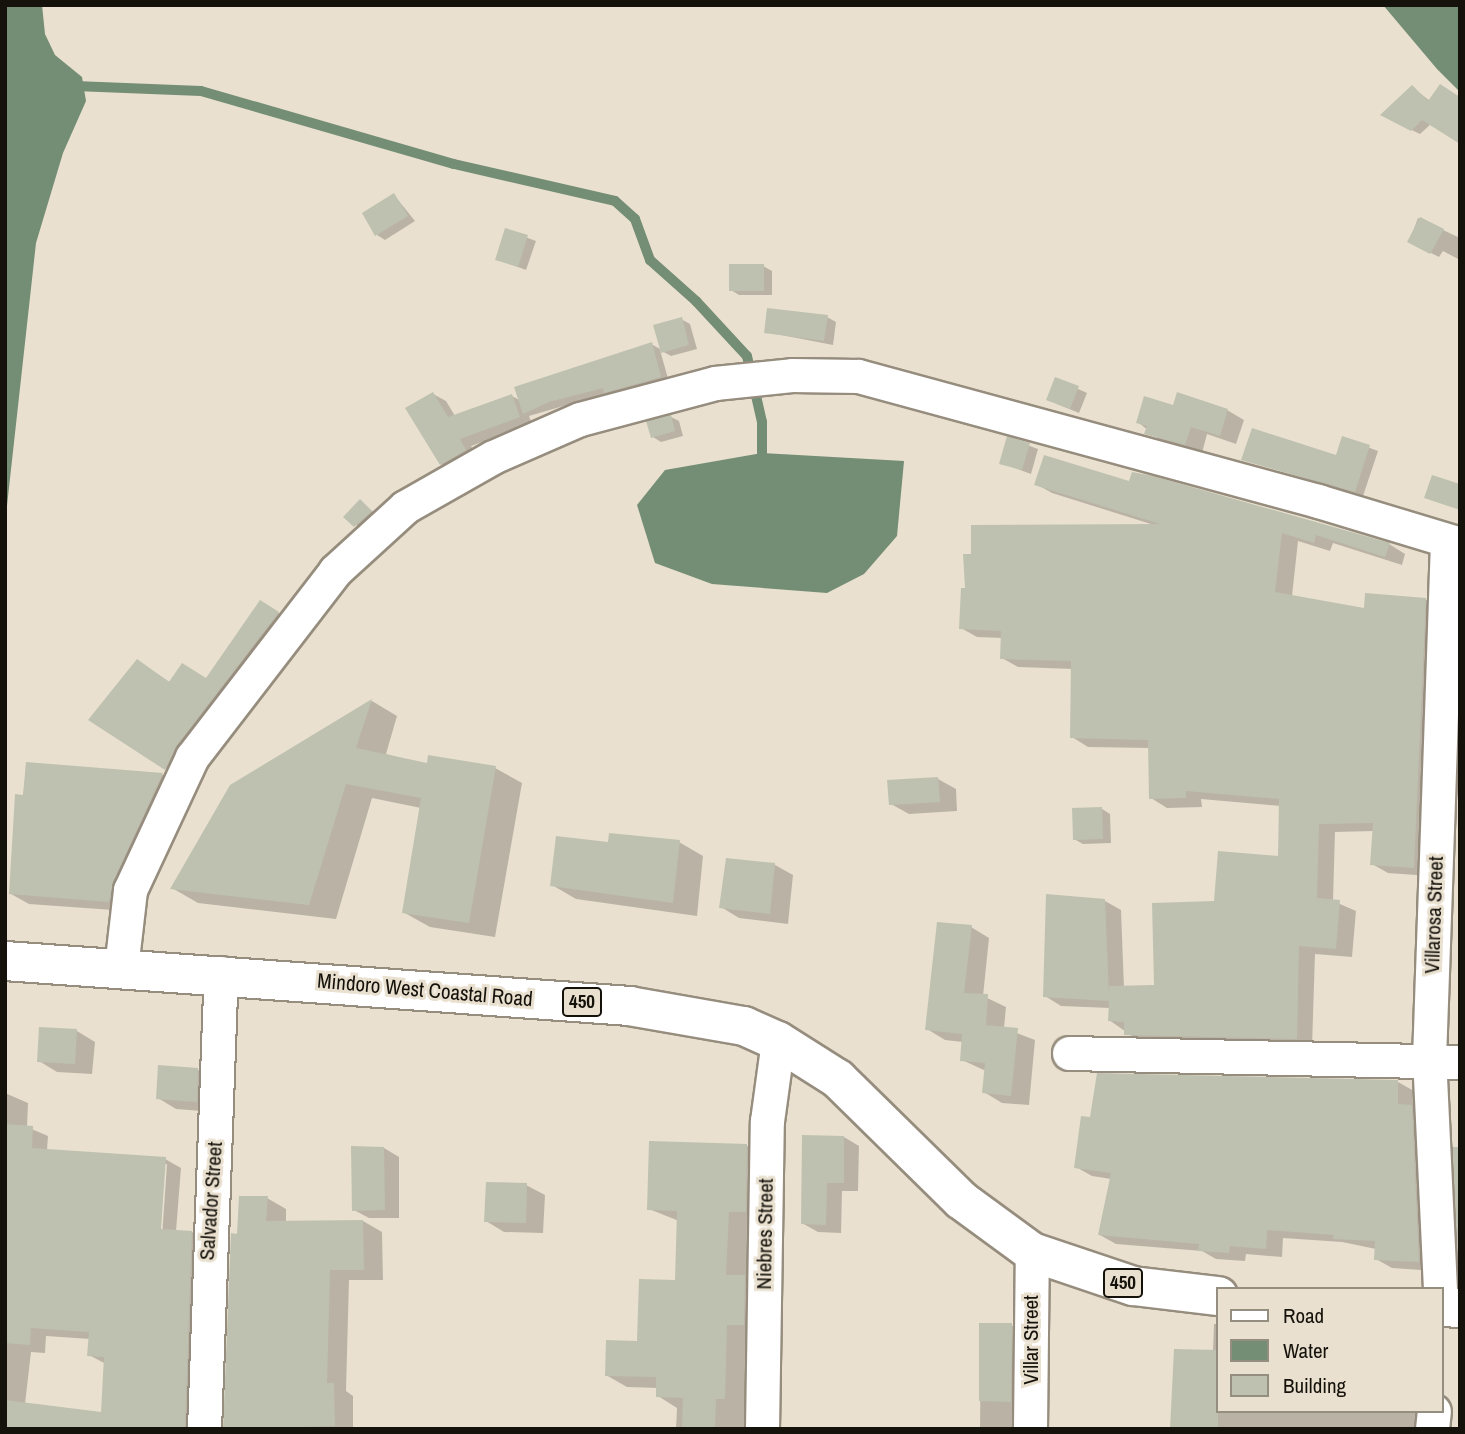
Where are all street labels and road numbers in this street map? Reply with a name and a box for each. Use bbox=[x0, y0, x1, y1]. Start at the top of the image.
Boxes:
street label: Villarosa Street bbox=[1419, 856, 1449, 974]
street label: Mindoro West Coastal Road bbox=[316, 968, 534, 1012]
road number: 450 bbox=[561, 986, 603, 1018]
street label: Salvador Street bbox=[194, 1141, 228, 1261]
street label: Niebres Street bbox=[751, 1178, 779, 1290]
road number: 450 bbox=[1102, 1268, 1144, 1298]
street label: Villar Street bbox=[1018, 1295, 1044, 1385]

